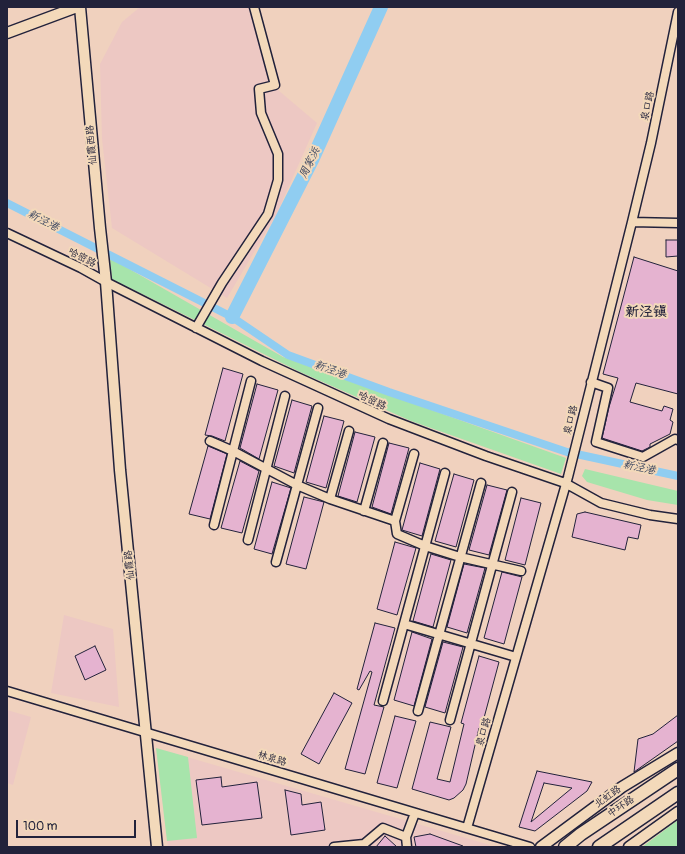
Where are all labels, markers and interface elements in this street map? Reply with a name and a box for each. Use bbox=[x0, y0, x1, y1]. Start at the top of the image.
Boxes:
street label: 泉口路 bbox=[639, 90, 657, 122]
street label: 仙霞西路 bbox=[84, 125, 100, 165]
water label: 周家浜 bbox=[297, 145, 323, 181]
water label: 新泾港 bbox=[25, 208, 61, 234]
street label: 哈密路 bbox=[66, 246, 98, 270]
district label: 新泾镇 bbox=[625, 304, 667, 320]
water label: 新泾港 bbox=[312, 358, 348, 382]
street label: 哈密路 bbox=[356, 389, 388, 413]
street label: 泉口路 bbox=[562, 404, 580, 436]
water label: 新泾港 bbox=[621, 458, 657, 478]
street label: 仙霞路 bbox=[122, 549, 138, 581]
street label: 泉口路 bbox=[474, 716, 494, 748]
street label: 林泉路 bbox=[256, 749, 288, 769]
street label: 北虹路 bbox=[592, 783, 624, 811]
street label: 中环路 bbox=[605, 794, 637, 820]
scale bar bbox=[18, 812, 138, 838]
text: 100 m bbox=[23, 819, 57, 834]

